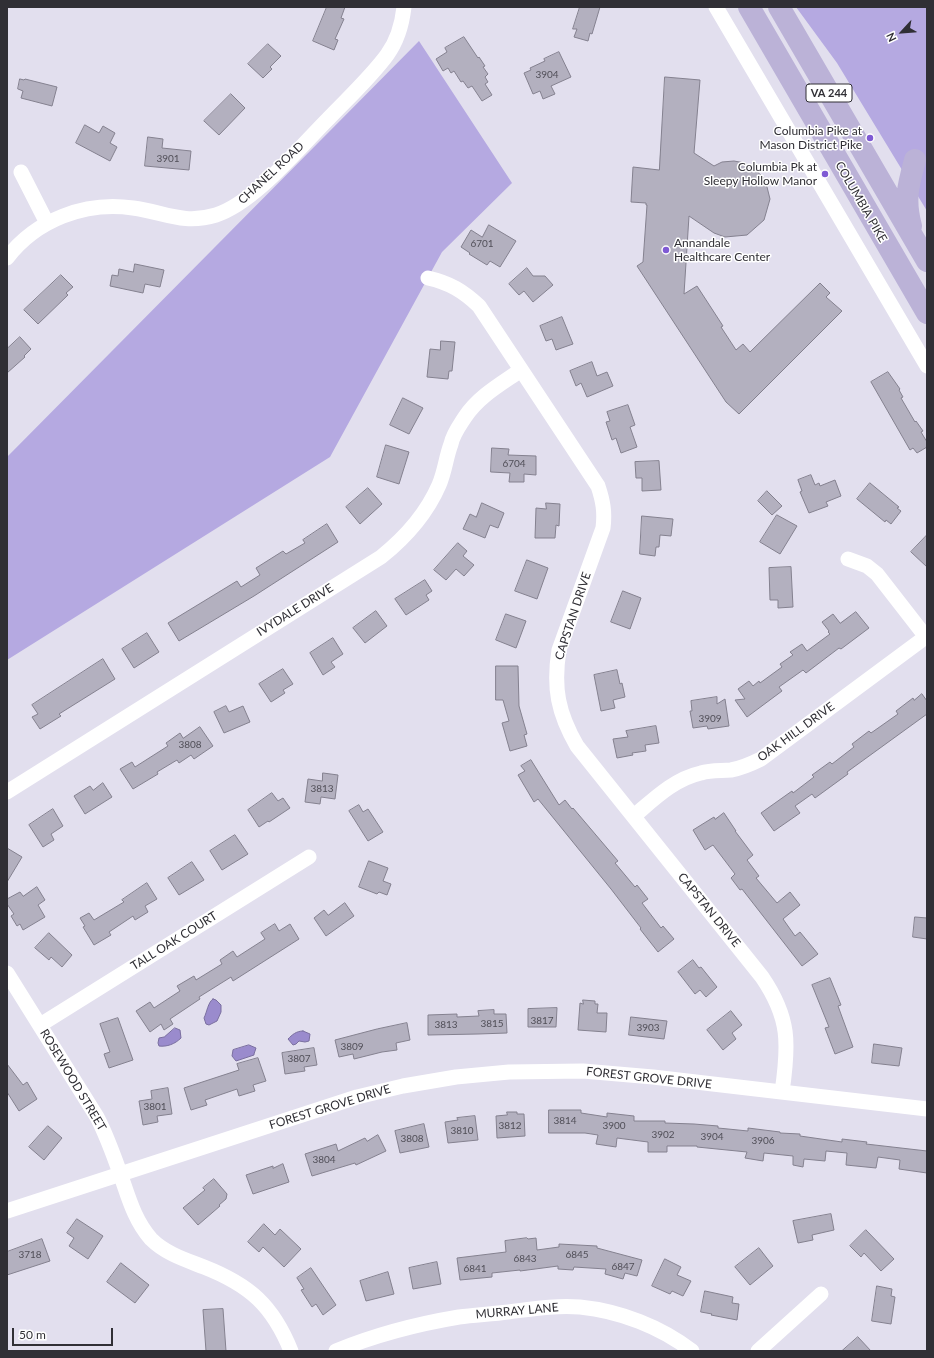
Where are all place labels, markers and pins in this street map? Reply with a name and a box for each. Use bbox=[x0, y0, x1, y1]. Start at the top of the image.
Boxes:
place label: Columbia Pike at Mason District Pike bbox=[759, 124, 862, 152]
marker: Columbia Pike at Mason District Pike bbox=[865, 133, 875, 143]
place label: Columbia Pk at Sleepy Hollow Manor bbox=[704, 160, 817, 188]
marker: Columbia Pk at Sleepy Hollow Manor bbox=[820, 169, 830, 179]
place label: Annandale Healthcare Center bbox=[674, 236, 770, 264]
marker: Annandale Healthcare Center bbox=[661, 245, 671, 255]

